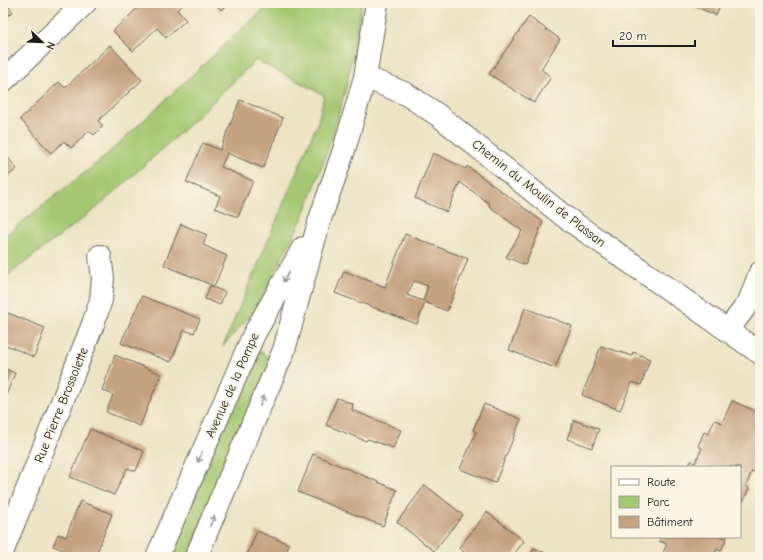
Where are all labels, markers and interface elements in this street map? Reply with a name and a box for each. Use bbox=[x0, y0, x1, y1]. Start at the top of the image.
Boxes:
north arrow bbox=[22, 22, 62, 62]
scale bar bbox=[613, 22, 695, 48]
text: 20 m bbox=[619, 29, 647, 43]
text: N bbox=[43, 40, 58, 52]
street label: Chemin du Moulin de Plassan bbox=[469, 136, 609, 250]
one-way arrow bbox=[282, 271, 290, 283]
street label: Avenue de la Pompe bbox=[202, 330, 262, 440]
street label: Rue Pierre Brossolette bbox=[31, 345, 91, 465]
one-way arrow bbox=[259, 396, 266, 408]
one-way arrow bbox=[196, 451, 204, 463]
legend bbox=[611, 466, 741, 538]
text: Route bbox=[647, 475, 676, 489]
text: Parc bbox=[647, 495, 670, 509]
one-way arrow bbox=[208, 515, 216, 527]
text: Bâtiment bbox=[647, 515, 693, 529]

